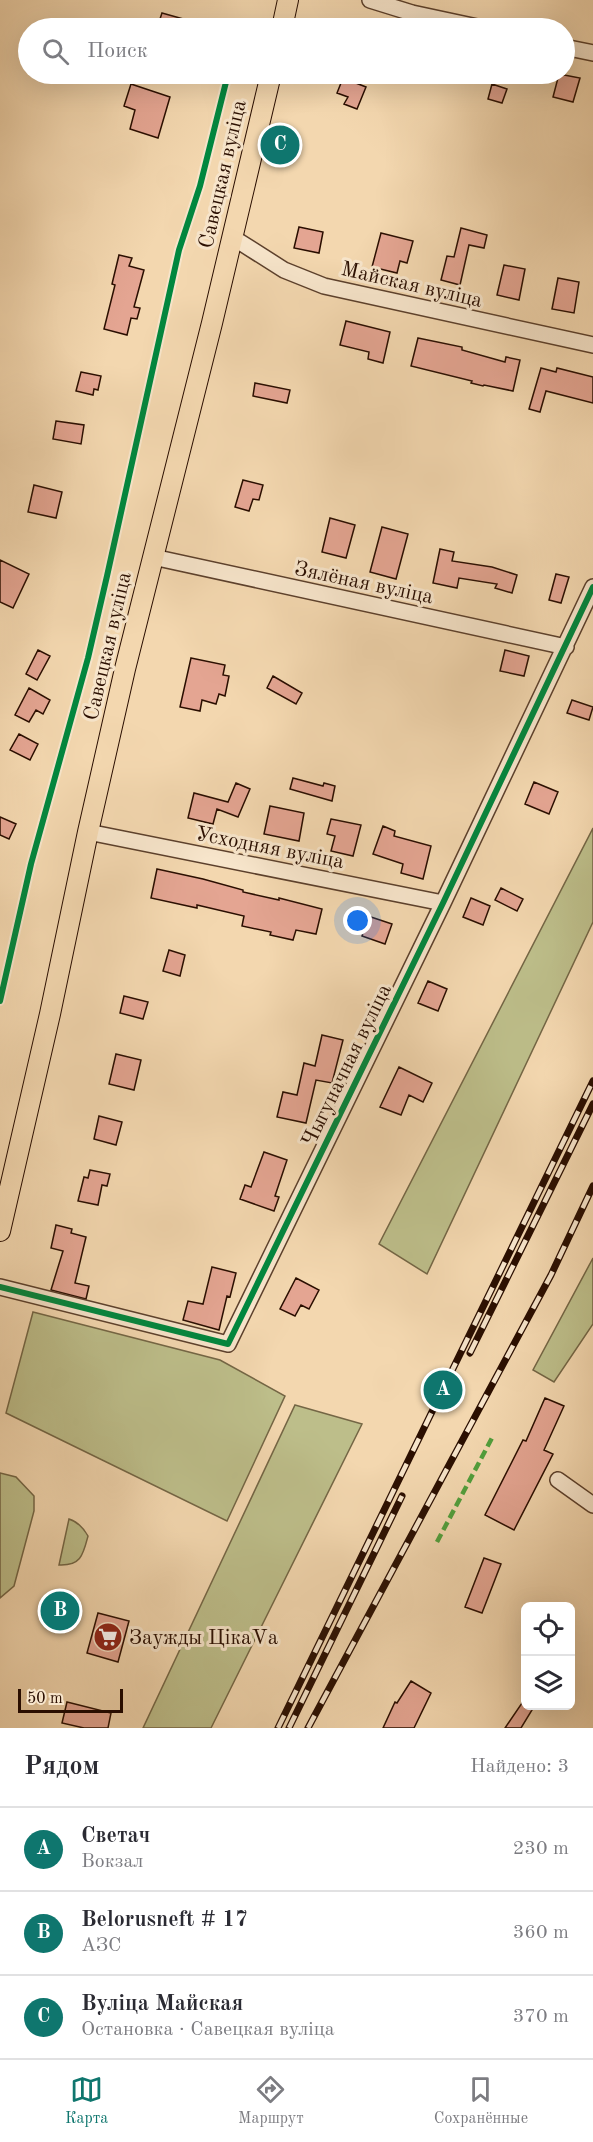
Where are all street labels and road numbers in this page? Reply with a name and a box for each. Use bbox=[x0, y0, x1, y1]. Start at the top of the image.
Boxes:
street label: Савецкая вуліца bbox=[196, 98, 251, 251]
street label: Майская вуліца bbox=[339, 259, 484, 312]
street label: Зялёная вуліца bbox=[292, 559, 435, 608]
street label: Савецкая вуліца bbox=[81, 570, 136, 723]
street label: Усходняя вуліца bbox=[194, 824, 346, 873]
street label: Чыгуначная вуліца bbox=[299, 981, 396, 1150]

